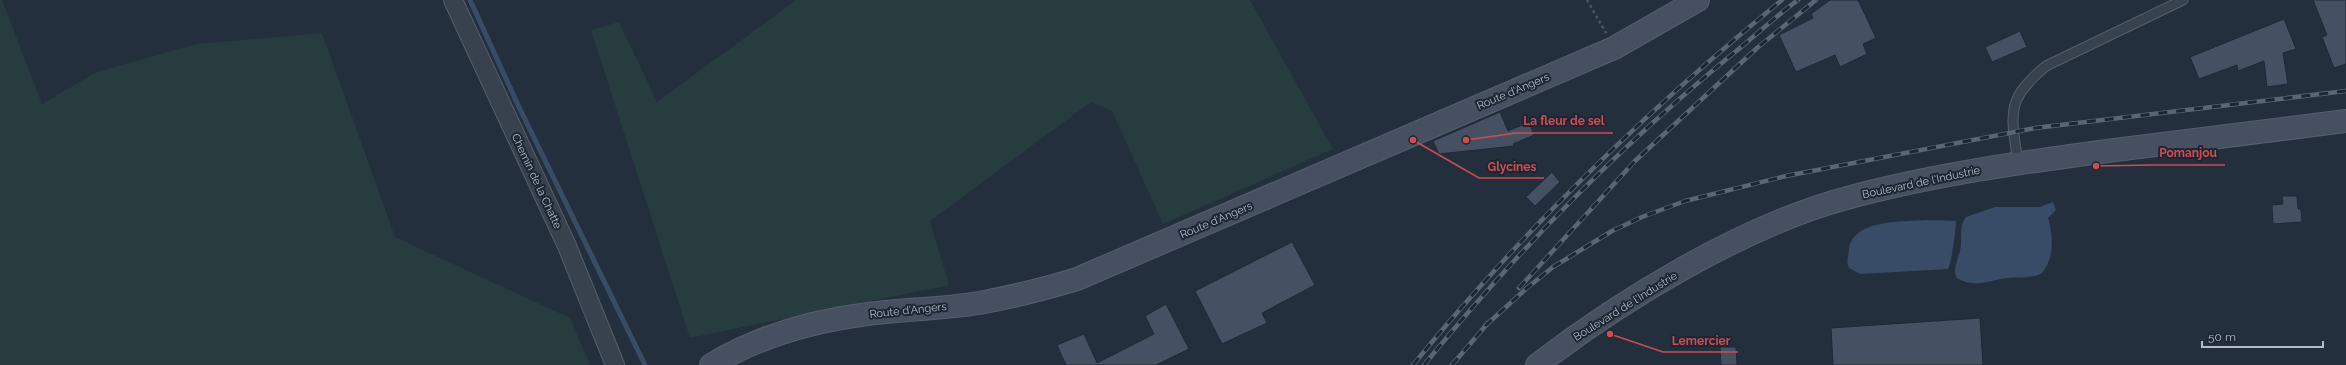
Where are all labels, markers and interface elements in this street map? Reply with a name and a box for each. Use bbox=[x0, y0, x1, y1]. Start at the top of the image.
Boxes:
street label: Route d'Angers bbox=[1475, 70, 1551, 113]
callout: La fleur de sel bbox=[1516, 109, 1613, 133]
text: La fleur de sel bbox=[1523, 114, 1605, 128]
street label: Chemin de la Chatte bbox=[509, 131, 565, 231]
callout: Pomanjou bbox=[2151, 141, 2225, 165]
text: Pomanjou bbox=[2159, 146, 2217, 160]
callout: Glycines bbox=[1479, 154, 1544, 178]
text: Glycines bbox=[1488, 160, 1536, 174]
street label: Boulevard de l'Industrie bbox=[1861, 164, 1982, 201]
street label: Route d'Angers bbox=[1178, 199, 1254, 242]
street label: Boulevard de l'Industrie bbox=[1571, 269, 1680, 344]
street label: Route d'Angers bbox=[869, 300, 947, 321]
scale bar bbox=[2202, 323, 2323, 349]
callout: Lemercier bbox=[1663, 328, 1738, 352]
text: 50 m bbox=[2208, 330, 2236, 344]
text: Lemercier bbox=[1672, 334, 1731, 348]

